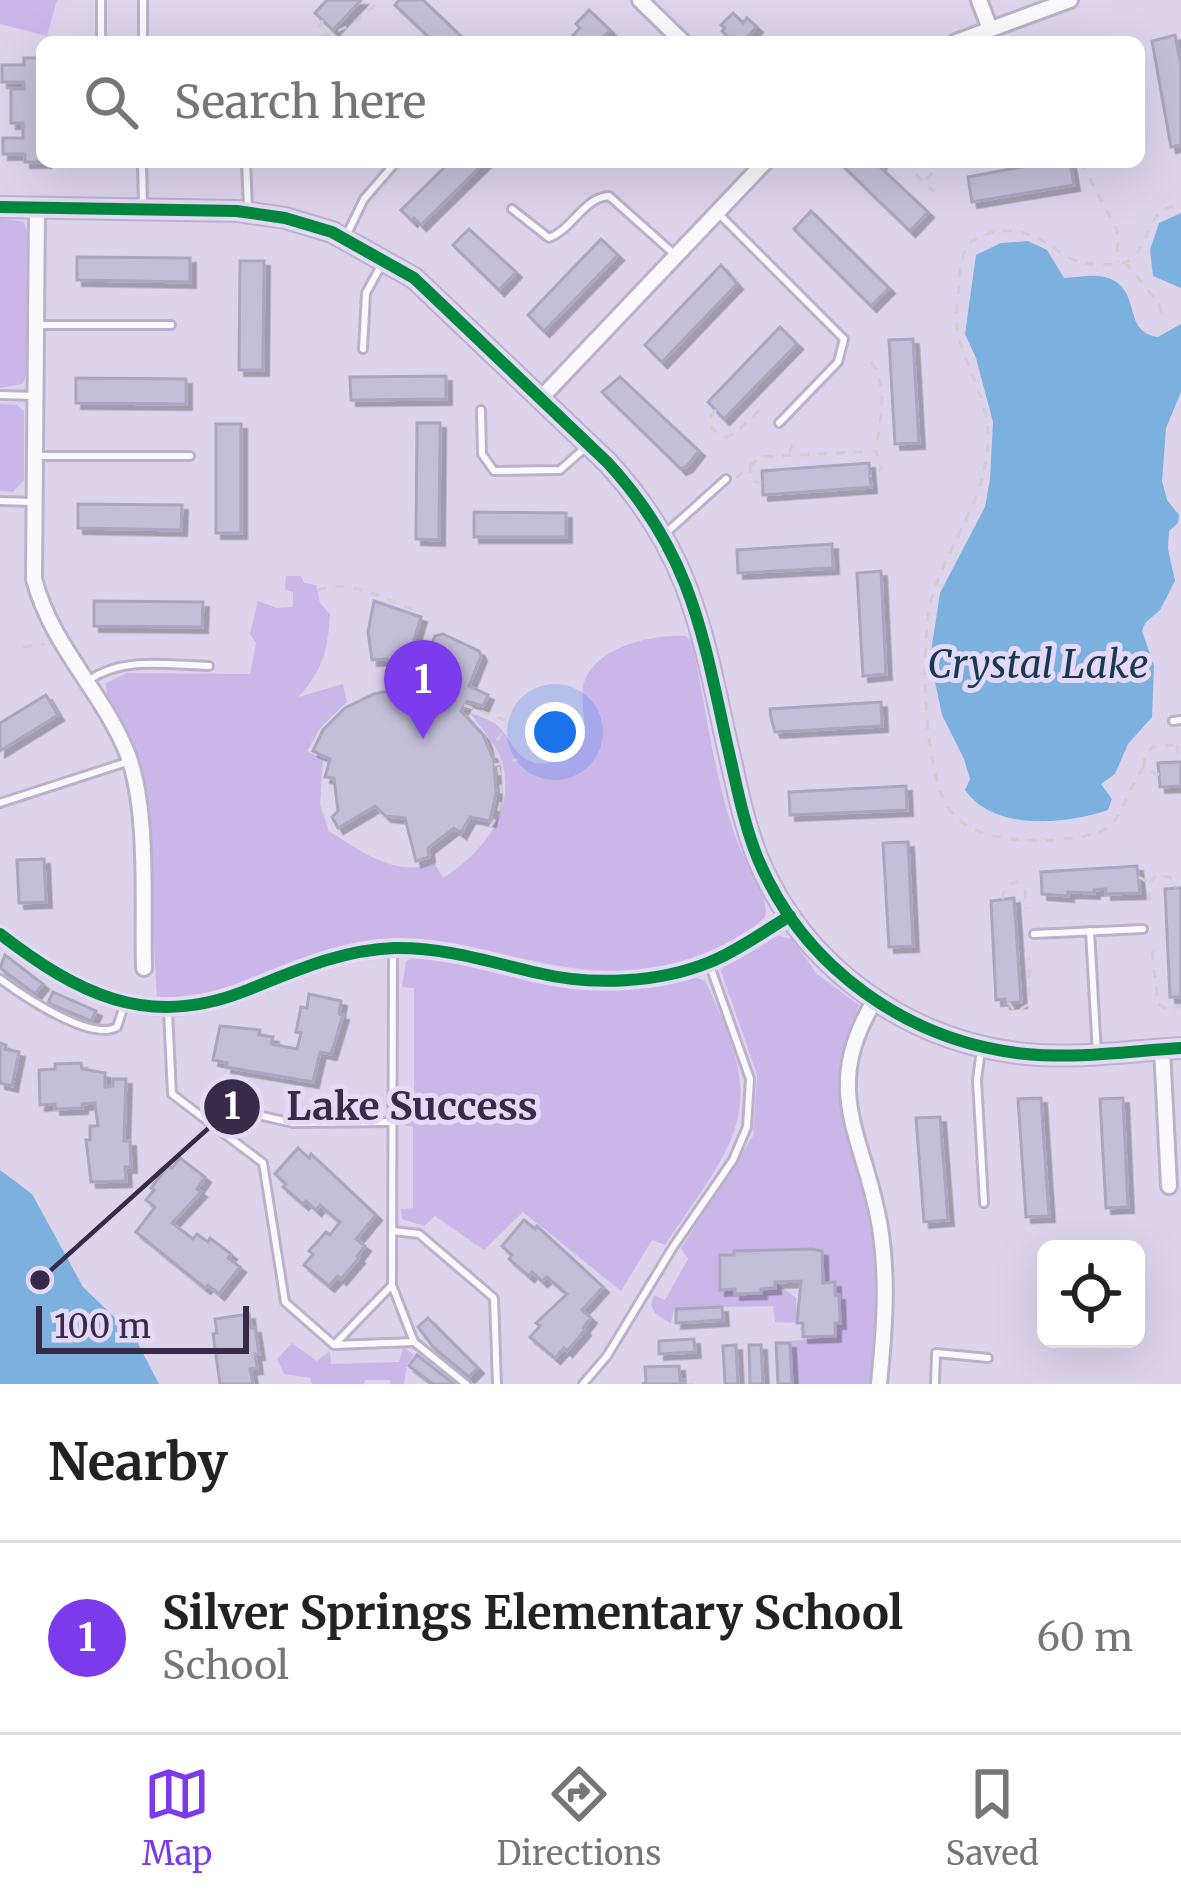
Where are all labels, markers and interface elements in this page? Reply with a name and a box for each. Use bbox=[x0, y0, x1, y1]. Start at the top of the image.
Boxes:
search box bbox=[36, 36, 1145, 168]
icon: search bbox=[78, 69, 144, 135]
text: Search here bbox=[174, 74, 426, 130]
pin: 1 bbox=[384, 640, 462, 739]
water label: Crystal Lake bbox=[927, 640, 1149, 689]
your location bbox=[525, 702, 585, 762]
callout: Lake Success bbox=[202, 1069, 561, 1144]
text: Lake Success bbox=[286, 1082, 538, 1131]
text: 1 bbox=[224, 1084, 240, 1129]
map controls bbox=[1037, 1240, 1145, 1348]
button: locate bbox=[1037, 1240, 1145, 1348]
scale bar bbox=[36, 1300, 249, 1353]
text: 100 m bbox=[54, 1306, 151, 1347]
text: Nearby bbox=[48, 1430, 228, 1494]
text: Silver Springs Elementary School bbox=[162, 1585, 903, 1641]
text: 1 bbox=[78, 1613, 96, 1662]
text: 60 m bbox=[1036, 1613, 1133, 1662]
text: School bbox=[162, 1641, 289, 1690]
tab: Map bbox=[142, 1761, 212, 1874]
tab: Directions bbox=[496, 1761, 661, 1874]
tab: Saved bbox=[945, 1761, 1039, 1874]

